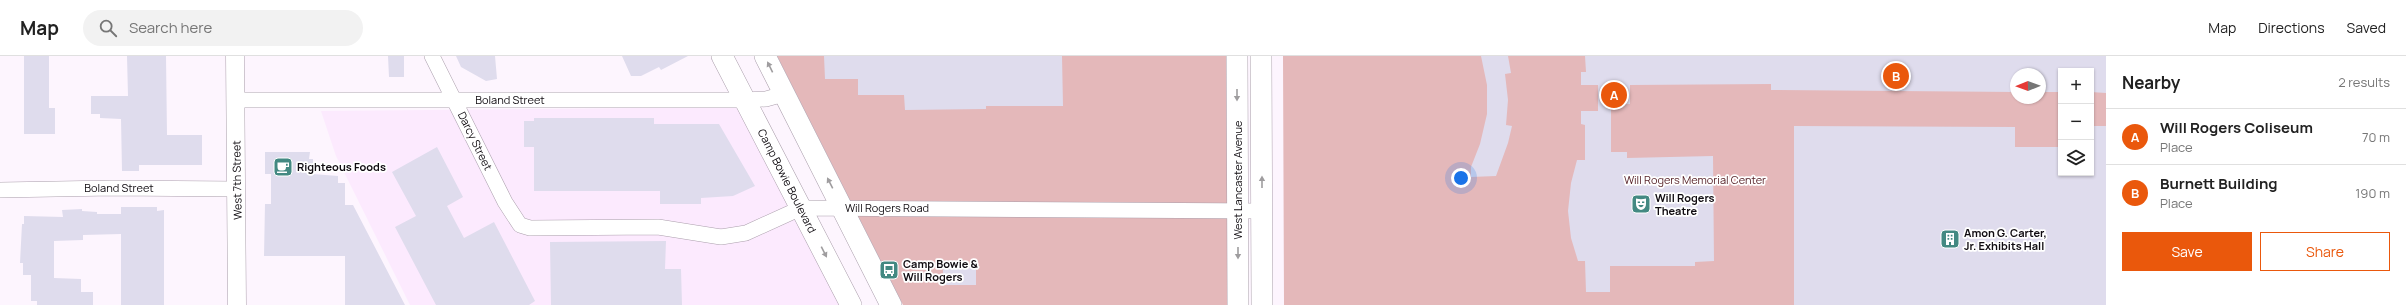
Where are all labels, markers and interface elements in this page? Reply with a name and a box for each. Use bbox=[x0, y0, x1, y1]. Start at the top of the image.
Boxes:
search box bbox=[83, 10, 363, 46]
text: Map bbox=[20, 15, 59, 41]
icon: search bbox=[97, 17, 119, 39]
text: Search here bbox=[129, 17, 212, 38]
text: Map bbox=[2208, 18, 2236, 37]
text: Directions bbox=[2258, 18, 2325, 37]
text: Saved bbox=[2347, 18, 2386, 37]
one-way arrow bbox=[767, 61, 773, 73]
pin: B bbox=[1883, 61, 1909, 91]
north arrow bbox=[2010, 68, 2046, 104]
map controls bbox=[2058, 68, 2094, 176]
button: + bbox=[2058, 68, 2094, 104]
text: Nearby bbox=[2122, 71, 2180, 94]
text: 2 results bbox=[2338, 73, 2390, 91]
pin: A bbox=[1601, 80, 1627, 110]
one-way arrow bbox=[1234, 89, 1240, 102]
street label: Boland Street bbox=[475, 92, 545, 107]
button: − bbox=[2058, 104, 2094, 140]
street label: Darcy Street bbox=[455, 109, 496, 173]
text: Will Rogers Coliseum bbox=[2160, 117, 2313, 138]
street label: West Lancaster Avenue bbox=[1230, 120, 1245, 240]
street label: Camp Bowie Boulevard bbox=[755, 126, 820, 235]
text: A bbox=[2131, 128, 2139, 146]
text: 70 m bbox=[2362, 128, 2390, 146]
text: Place bbox=[2160, 138, 2193, 156]
street label: West 7th Street bbox=[228, 140, 245, 220]
button: layers bbox=[2058, 140, 2094, 176]
cafe icon: Righteous Foods bbox=[272, 156, 294, 178]
place label: Righteous Foods bbox=[297, 159, 386, 174]
your location bbox=[1451, 168, 1471, 188]
park label: Will Rogers Memorial Center bbox=[1624, 172, 1766, 187]
text: Burnett Building bbox=[2160, 173, 2278, 194]
one-way arrow bbox=[1259, 175, 1265, 188]
one-way arrow bbox=[826, 177, 833, 188]
street label: Boland Street bbox=[84, 180, 154, 195]
text: B bbox=[2131, 184, 2139, 202]
text: 190 m bbox=[2355, 184, 2390, 202]
place label: Will Rogers Theatre bbox=[1655, 190, 1715, 218]
theatre icon: Will Rogers Theatre bbox=[1630, 193, 1652, 215]
text: Place bbox=[2160, 194, 2193, 212]
street label: Will Rogers Road bbox=[845, 200, 929, 215]
place label: Amon G. Carter, Jr. Exhibits Hall bbox=[1964, 225, 2047, 253]
building icon: Amon G. Carter, Jr. Exhibits Hall bbox=[1939, 228, 1961, 250]
button: Save bbox=[2122, 232, 2252, 271]
button: Share bbox=[2260, 232, 2390, 271]
one-way arrow bbox=[820, 247, 827, 258]
one-way arrow bbox=[1235, 247, 1241, 260]
place label: Camp Bowie & Will Rogers bbox=[903, 256, 979, 284]
bus stop icon: Camp Bowie & Will Rogers bbox=[878, 259, 900, 281]

